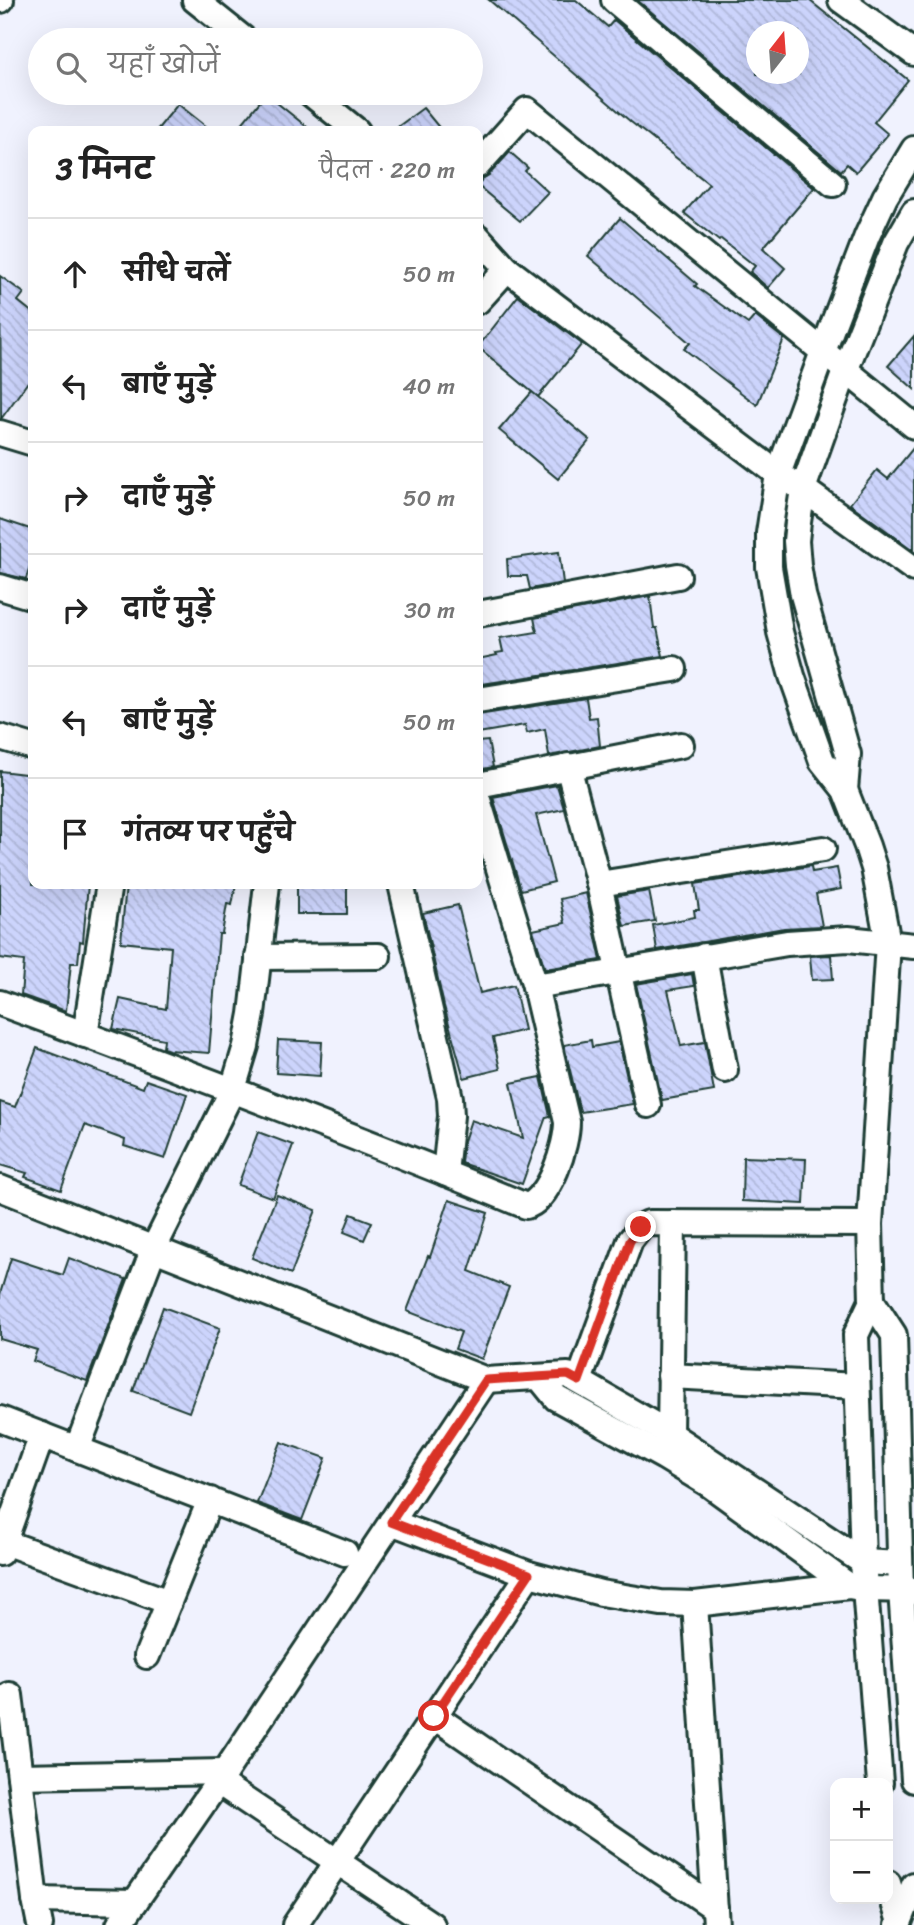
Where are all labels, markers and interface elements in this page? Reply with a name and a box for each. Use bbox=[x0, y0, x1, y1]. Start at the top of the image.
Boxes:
north arrow bbox=[746, 21, 809, 84]
search box bbox=[28, 28, 483, 105]
text: यहाँ खोजें bbox=[108, 41, 220, 87]
icon: search bbox=[52, 48, 90, 86]
text: 3 मिनट bbox=[56, 142, 153, 196]
text: पैदल · 220 m bbox=[319, 150, 455, 191]
text: सीधे चलें bbox=[123, 249, 230, 295]
text: 50 m bbox=[403, 254, 455, 295]
icon: ahead bbox=[56, 255, 94, 293]
text: बाएँ मुड़ें bbox=[123, 361, 214, 407]
text: 40 m bbox=[402, 366, 455, 407]
icon: left bbox=[56, 367, 94, 405]
text: दाएँ मुड़ें bbox=[123, 473, 214, 519]
text: 50 m bbox=[403, 478, 455, 519]
icon: right bbox=[56, 479, 94, 517]
text: दाएँ मुड़ें bbox=[123, 585, 214, 631]
text: 30 m bbox=[404, 590, 455, 631]
icon: right bbox=[56, 591, 94, 629]
text: बाएँ मुड़ें bbox=[123, 697, 214, 743]
text: 50 m bbox=[403, 702, 455, 743]
icon: left bbox=[56, 703, 94, 741]
text: गंतव्य पर पहुँचे bbox=[123, 809, 295, 855]
icon: arrive bbox=[56, 815, 94, 853]
route end bbox=[625, 1211, 656, 1242]
route start bbox=[418, 1700, 449, 1731]
map controls bbox=[830, 1778, 893, 1904]
button: + bbox=[830, 1778, 893, 1841]
button: − bbox=[830, 1841, 893, 1904]

